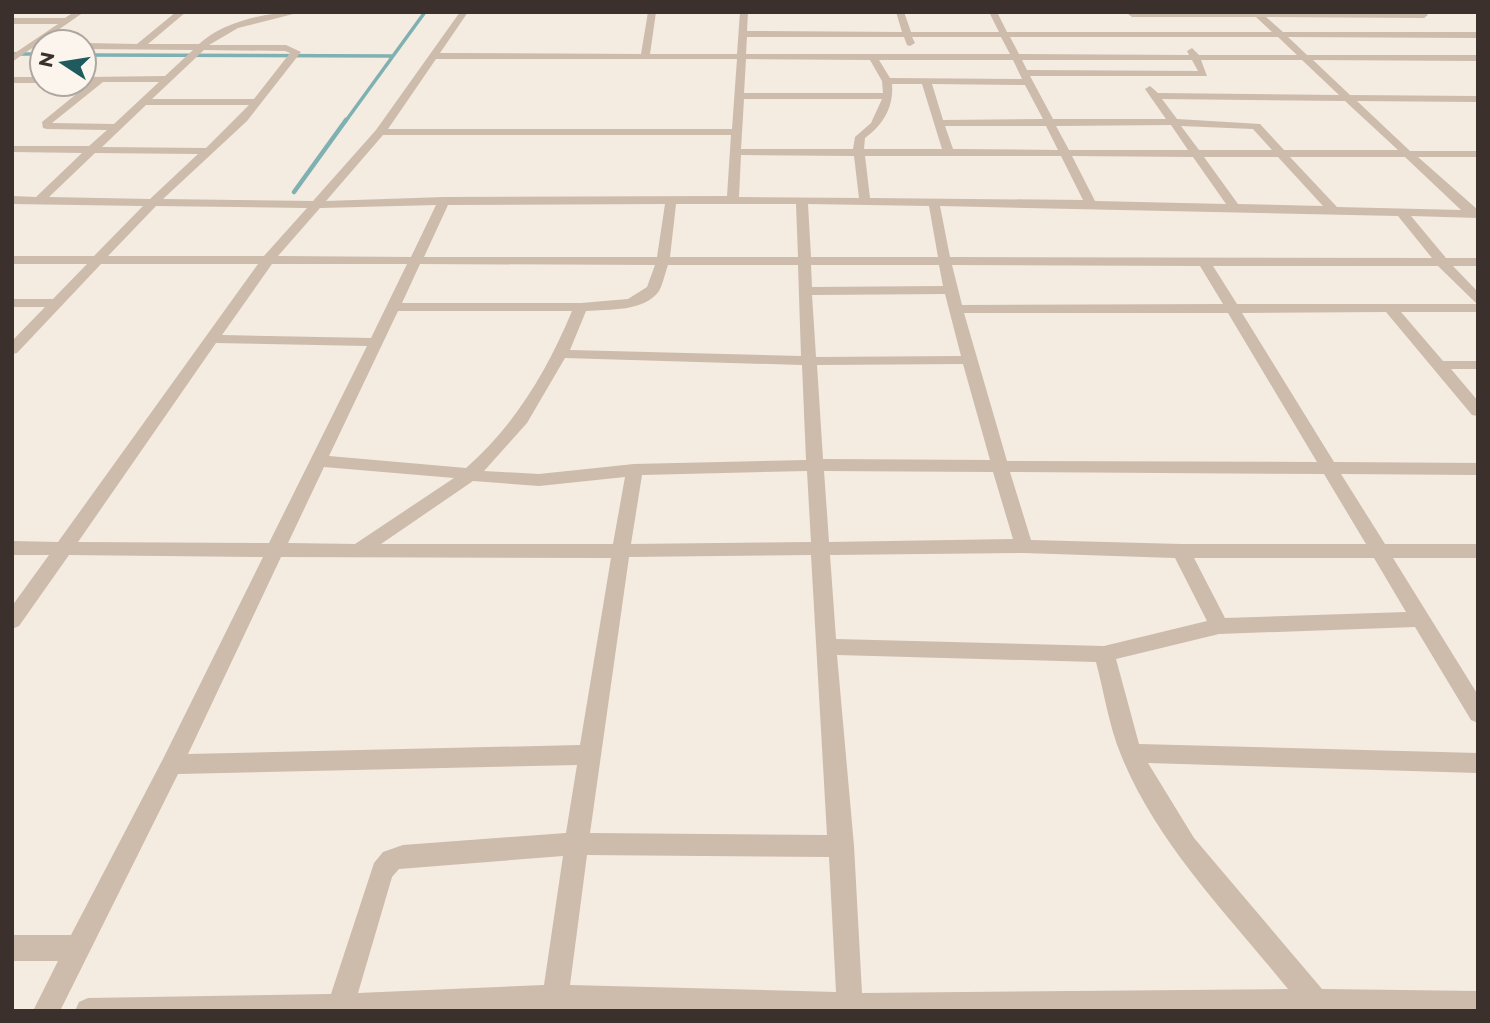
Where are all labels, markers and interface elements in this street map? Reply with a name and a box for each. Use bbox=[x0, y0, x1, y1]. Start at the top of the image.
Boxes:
north arrow bbox=[28, 28, 98, 98]
text: N bbox=[34, 50, 60, 69]

